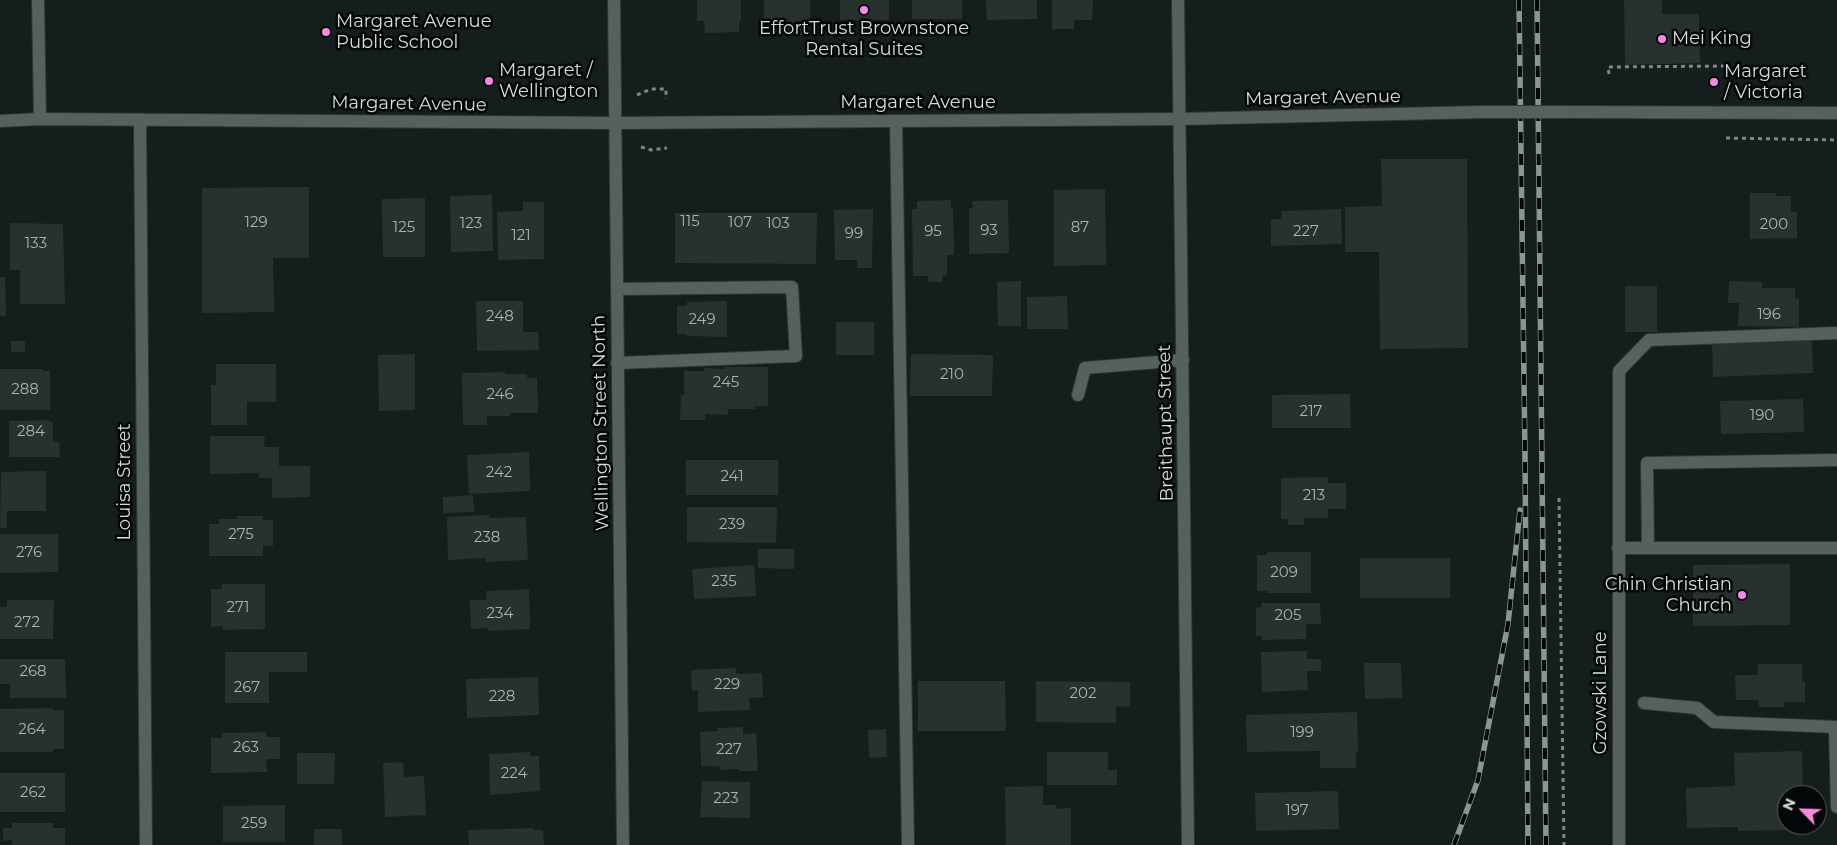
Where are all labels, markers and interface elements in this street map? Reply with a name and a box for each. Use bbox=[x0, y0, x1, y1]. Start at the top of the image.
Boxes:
marker: EffortTrust Brownstone Rental Suites bbox=[858, 4, 870, 16]
place label: Margaret Avenue Public School bbox=[336, 11, 492, 54]
place label: EffortTrust Brownstone Rental Suites bbox=[759, 18, 969, 60]
marker: Margaret Avenue Public School bbox=[320, 26, 332, 38]
place label: Mei King bbox=[1672, 28, 1752, 50]
marker: Mei King bbox=[1656, 33, 1668, 45]
place label: Margaret / Wellington bbox=[499, 60, 598, 102]
place label: Margaret / Victoria bbox=[1724, 61, 1807, 104]
marker: Margaret / Wellington bbox=[483, 75, 495, 87]
marker: Margaret / Victoria bbox=[1708, 76, 1720, 88]
street label: Margaret Avenue bbox=[1245, 86, 1401, 110]
street label: Margaret Avenue bbox=[331, 92, 487, 116]
street label: Margaret Avenue bbox=[840, 92, 996, 114]
house number: 115 bbox=[680, 213, 700, 231]
house number: 129 bbox=[244, 214, 268, 232]
house number: 107 bbox=[728, 214, 752, 232]
house number: 123 bbox=[460, 215, 482, 233]
house number: 103 bbox=[766, 215, 790, 233]
house number: 200 bbox=[1760, 216, 1788, 234]
house number: 125 bbox=[393, 219, 415, 237]
house number: 87 bbox=[1071, 219, 1089, 237]
house number: 93 bbox=[980, 222, 998, 240]
house number: 95 bbox=[924, 223, 942, 241]
house number: 227 bbox=[1293, 223, 1319, 241]
house number: 99 bbox=[845, 225, 863, 243]
house number: 121 bbox=[511, 227, 531, 245]
house number: 133 bbox=[25, 235, 47, 253]
house number: 196 bbox=[1757, 306, 1781, 324]
house number: 248 bbox=[486, 308, 514, 326]
house number: 249 bbox=[688, 311, 716, 329]
street label: Wellington Street North bbox=[588, 315, 614, 531]
street label: Breithaupt Street bbox=[1154, 344, 1178, 502]
house number: 210 bbox=[940, 366, 964, 384]
house number: 245 bbox=[713, 374, 739, 392]
house number: 288 bbox=[11, 381, 39, 399]
house number: 246 bbox=[486, 386, 514, 404]
house number: 217 bbox=[1300, 403, 1322, 421]
house number: 190 bbox=[1750, 407, 1774, 425]
house number: 284 bbox=[17, 423, 45, 441]
street label: Louisa Street bbox=[114, 423, 136, 541]
house number: 242 bbox=[486, 464, 512, 482]
house number: 241 bbox=[720, 468, 744, 486]
house number: 213 bbox=[1303, 487, 1325, 505]
house number: 239 bbox=[719, 516, 745, 534]
house number: 275 bbox=[228, 526, 254, 544]
house number: 238 bbox=[474, 529, 500, 547]
house number: 276 bbox=[16, 544, 42, 562]
house number: 209 bbox=[1270, 564, 1298, 582]
house number: 235 bbox=[711, 573, 737, 591]
place label: Chin Christian Church bbox=[1605, 574, 1732, 616]
marker: Chin Christian Church bbox=[1736, 589, 1748, 601]
house number: 271 bbox=[227, 599, 249, 617]
house number: 234 bbox=[487, 605, 513, 623]
house number: 205 bbox=[1275, 607, 1301, 625]
house number: 272 bbox=[14, 614, 40, 632]
street label: Gzowski Lane bbox=[1590, 631, 1612, 755]
house number: 268 bbox=[19, 663, 47, 681]
house number: 229 bbox=[714, 676, 740, 694]
house number: 267 bbox=[234, 679, 260, 697]
house number: 202 bbox=[1070, 685, 1096, 703]
house number: 228 bbox=[489, 688, 515, 706]
house number: 264 bbox=[18, 721, 46, 739]
house number: 199 bbox=[1290, 724, 1314, 742]
house number: 263 bbox=[233, 739, 259, 757]
house number: 227 bbox=[716, 741, 742, 759]
house number: 224 bbox=[501, 765, 527, 783]
house number: 262 bbox=[20, 784, 46, 802]
north arrow bbox=[1777, 785, 1827, 835]
house number: 223 bbox=[713, 790, 739, 808]
text: N bbox=[1779, 795, 1800, 813]
house number: 197 bbox=[1285, 802, 1309, 820]
house number: 259 bbox=[241, 815, 267, 833]

